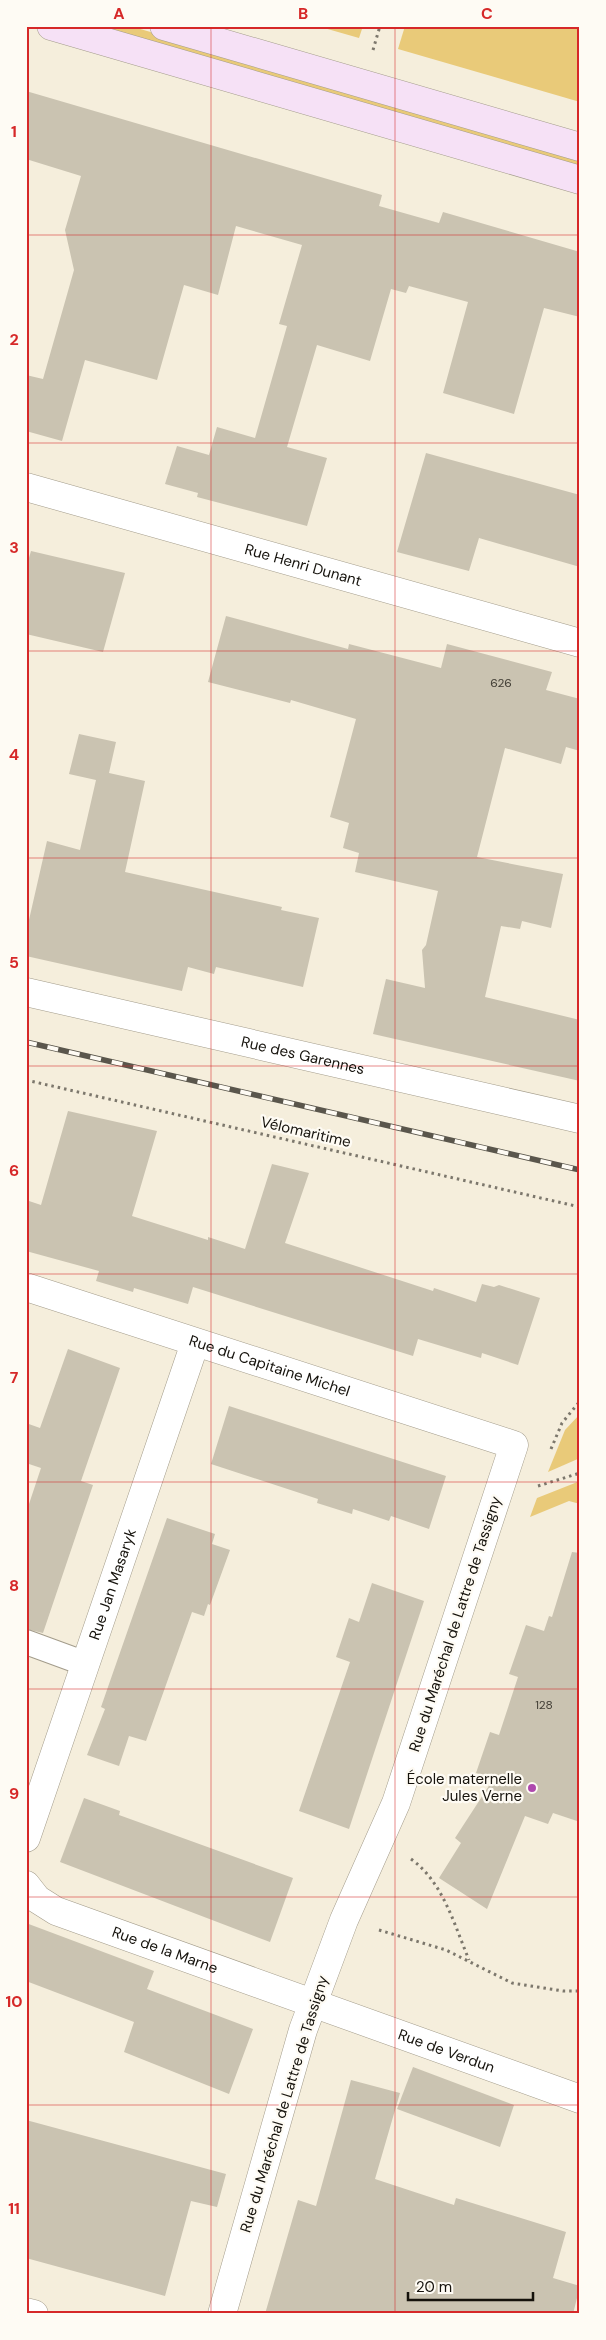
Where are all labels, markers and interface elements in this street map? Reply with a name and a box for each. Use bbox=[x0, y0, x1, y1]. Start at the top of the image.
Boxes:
text: A bbox=[113, 3, 125, 24]
text: B bbox=[298, 3, 308, 24]
text: C bbox=[481, 3, 493, 24]
text: 1 bbox=[11, 121, 17, 142]
text: 2 bbox=[9, 329, 19, 350]
text: 3 bbox=[9, 537, 19, 558]
street label: Rue Henri Dunant bbox=[242, 539, 364, 591]
house number: 626 bbox=[490, 675, 512, 691]
text: 4 bbox=[9, 744, 19, 765]
text: 5 bbox=[9, 952, 19, 973]
street label: Rue des Garennes bbox=[239, 1032, 367, 1079]
street label: Vélomaritime bbox=[259, 1112, 353, 1152]
text: 6 bbox=[9, 1160, 19, 1181]
street label: Rue du Capitaine Michel bbox=[186, 1330, 353, 1401]
text: 7 bbox=[10, 1367, 19, 1388]
street label: Rue du Maréchal de Lattre de Tassigny bbox=[404, 1493, 506, 1754]
street label: Rue Jan Masaryk bbox=[84, 1526, 141, 1643]
text: 8 bbox=[9, 1575, 19, 1596]
house number: 128 bbox=[535, 1697, 553, 1713]
place label: École maternelle Jules Verne bbox=[407, 1769, 522, 1806]
marker: École maternelle Jules Verne bbox=[526, 1782, 538, 1794]
text: 9 bbox=[9, 1783, 19, 1804]
street label: Rue de la Marne bbox=[109, 1922, 221, 1978]
street label: Rue du Maréchal de Lattre de Tassigny bbox=[235, 1972, 333, 2235]
text: 10 bbox=[5, 1991, 23, 2012]
street label: Rue de Verdun bbox=[395, 2025, 498, 2078]
text: 11 bbox=[8, 2198, 20, 2219]
scale bar bbox=[408, 2270, 534, 2302]
text: 20 m bbox=[416, 2277, 452, 2297]

